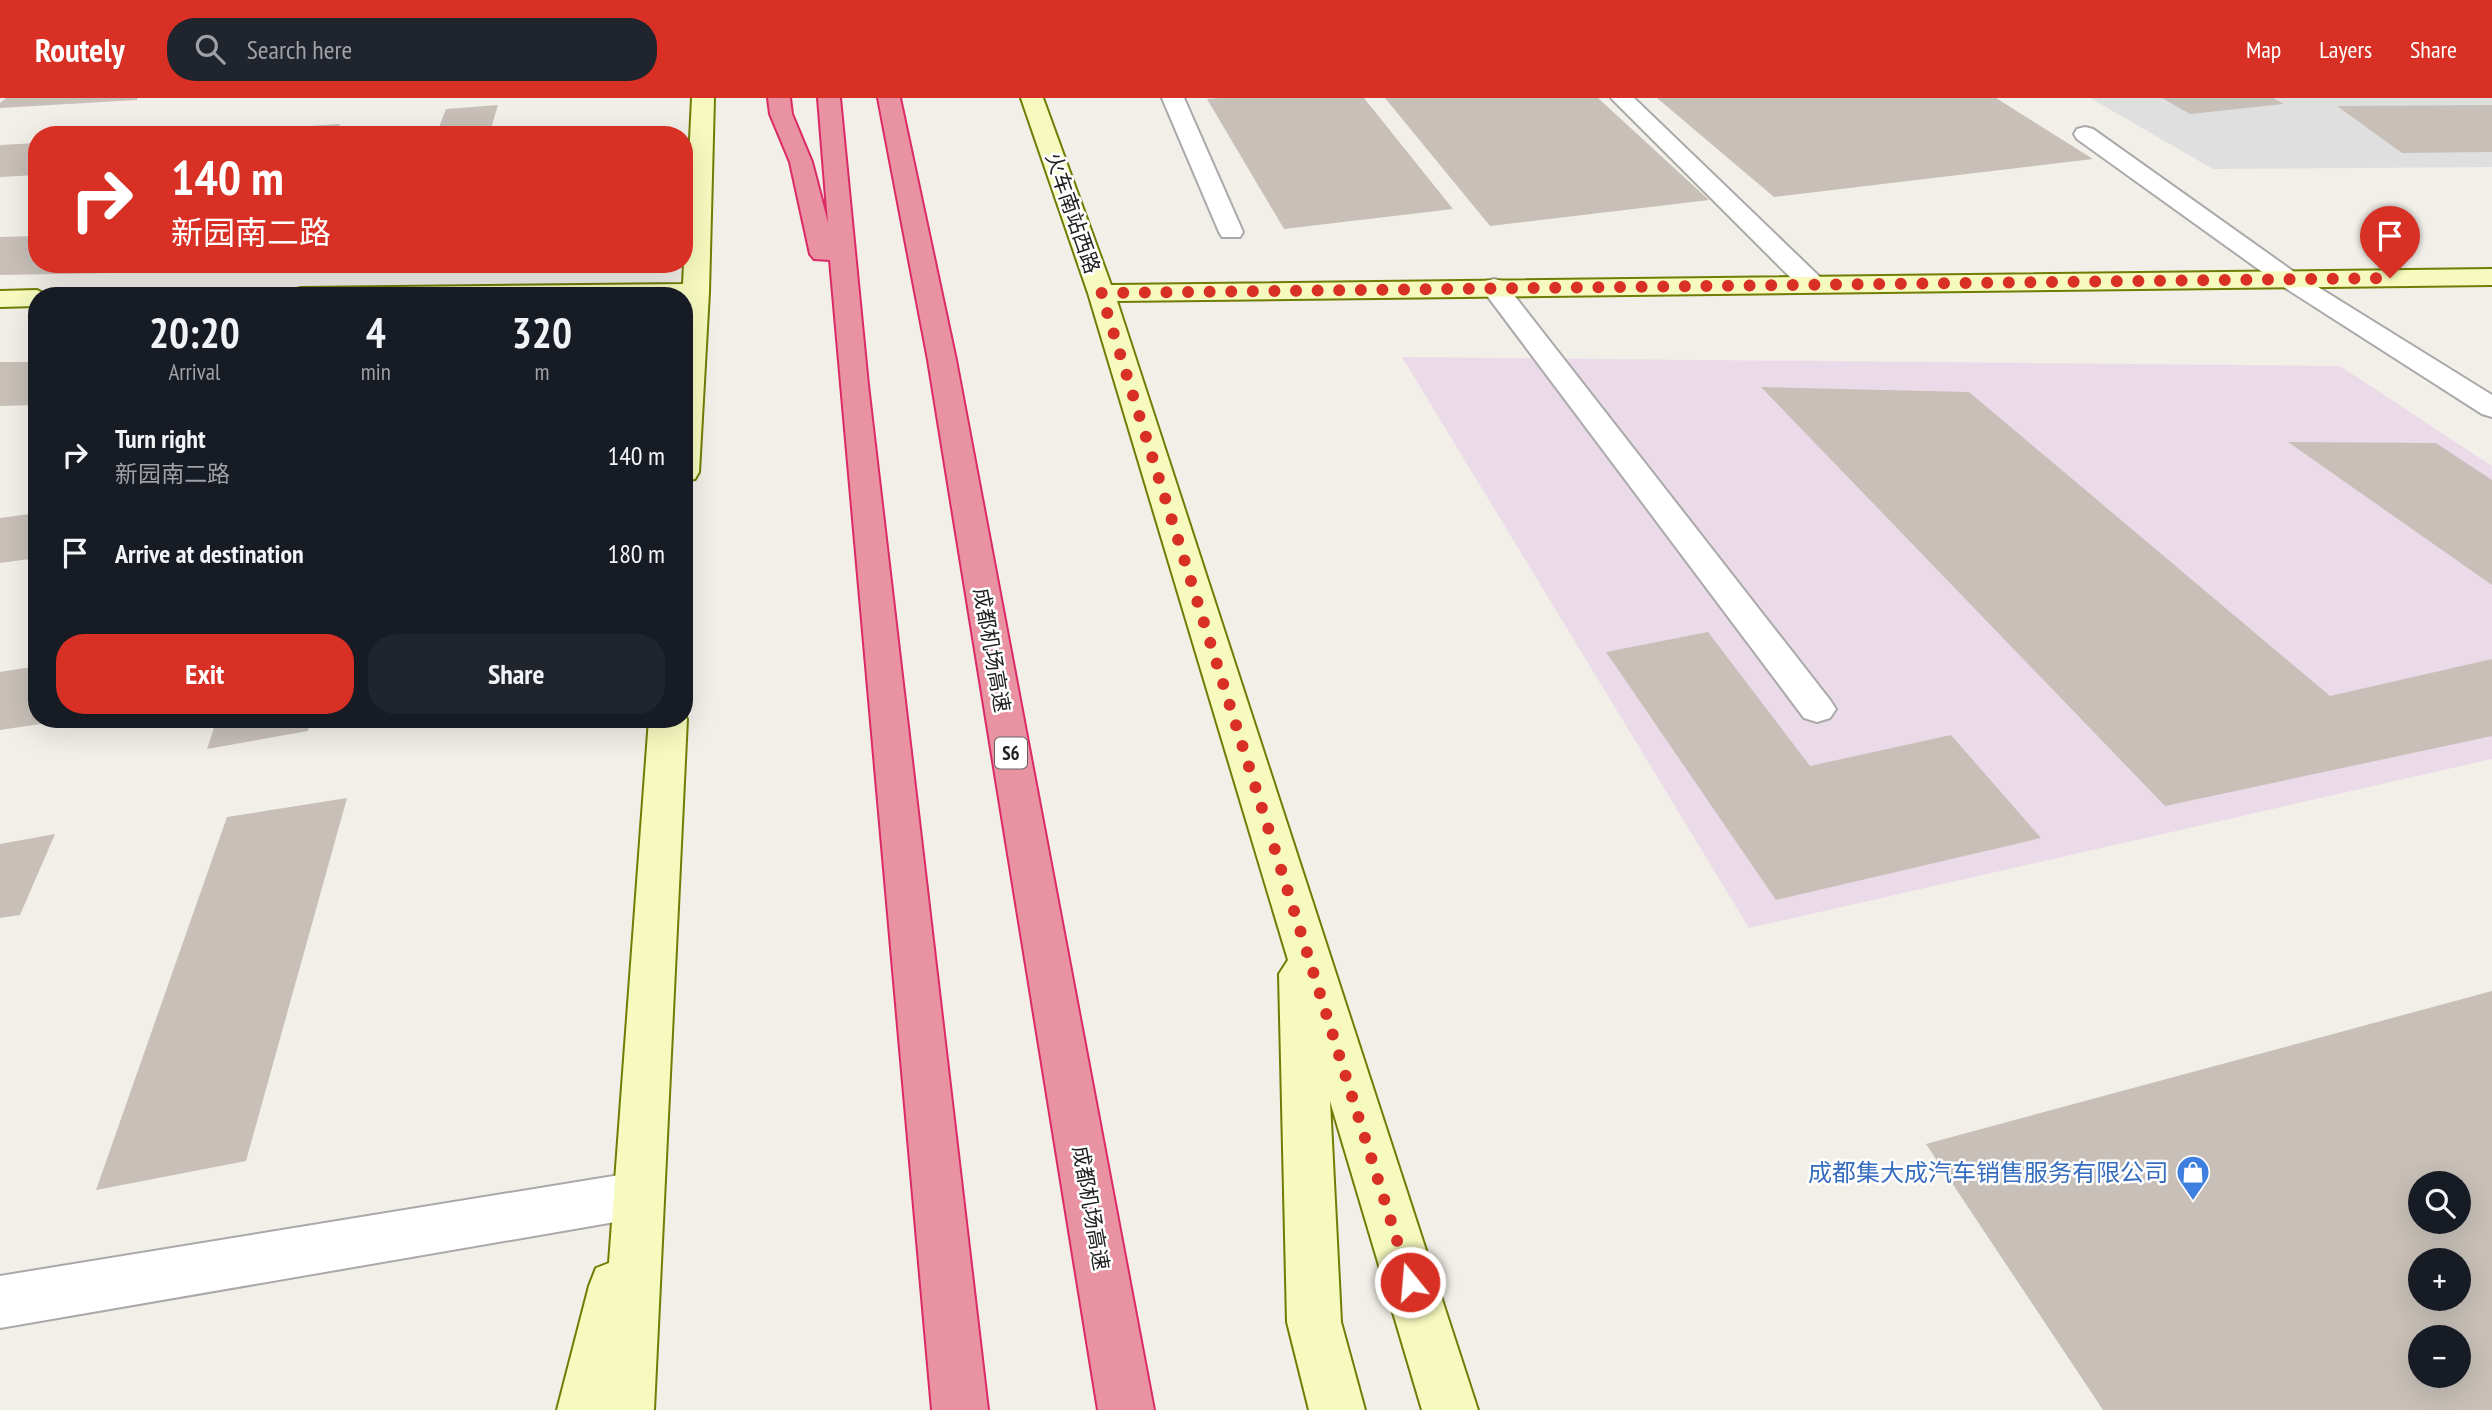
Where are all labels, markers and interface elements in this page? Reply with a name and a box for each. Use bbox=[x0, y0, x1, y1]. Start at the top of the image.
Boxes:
search box bbox=[167, 18, 657, 81]
text: Routely bbox=[35, 28, 125, 71]
icon: search bbox=[191, 30, 229, 68]
text: Search here bbox=[247, 33, 352, 66]
text: Map bbox=[2246, 34, 2281, 65]
text: Layers bbox=[2319, 34, 2372, 65]
text: Share bbox=[2410, 34, 2457, 65]
text: 140 m bbox=[171, 145, 284, 209]
street label: 火车南站西路 bbox=[1040, 149, 1106, 277]
icon: right bbox=[56, 154, 147, 245]
pin bbox=[2360, 206, 2420, 278]
text: 新园南二路 bbox=[171, 211, 331, 253]
icon: arrive bbox=[2371, 217, 2409, 255]
text: 20:20 bbox=[149, 305, 240, 360]
text: 4 bbox=[366, 305, 386, 360]
text: 320 bbox=[512, 305, 572, 360]
text: Arrival bbox=[168, 357, 220, 386]
text: min bbox=[361, 357, 391, 386]
text: m bbox=[534, 357, 549, 386]
text: Turn right bbox=[115, 422, 206, 455]
icon: right bbox=[56, 436, 94, 474]
text: 140 m bbox=[607, 439, 665, 472]
text: 新园南二路 bbox=[115, 459, 230, 488]
icon: arrive bbox=[56, 534, 94, 572]
text: Arrive at destination bbox=[115, 537, 304, 570]
text: 180 m bbox=[607, 537, 665, 570]
street label: 成都机场高速 bbox=[968, 586, 1016, 714]
button: Exit bbox=[56, 634, 354, 714]
button: Share bbox=[368, 634, 665, 714]
road number: S6 bbox=[995, 738, 1027, 768]
street label: 成都机场高速 bbox=[1067, 1144, 1115, 1272]
shop icon: 成都集大成汽车销售服务有限公司 bbox=[2174, 1153, 2212, 1202]
place label: 成都集大成汽车销售服务有限公司 bbox=[1808, 1157, 2168, 1188]
map controls bbox=[2408, 1171, 2471, 1388]
button: search bbox=[2408, 1171, 2471, 1234]
position arrow bbox=[1373, 1245, 1447, 1319]
button: + bbox=[2408, 1248, 2471, 1311]
button: − bbox=[2408, 1325, 2471, 1388]

